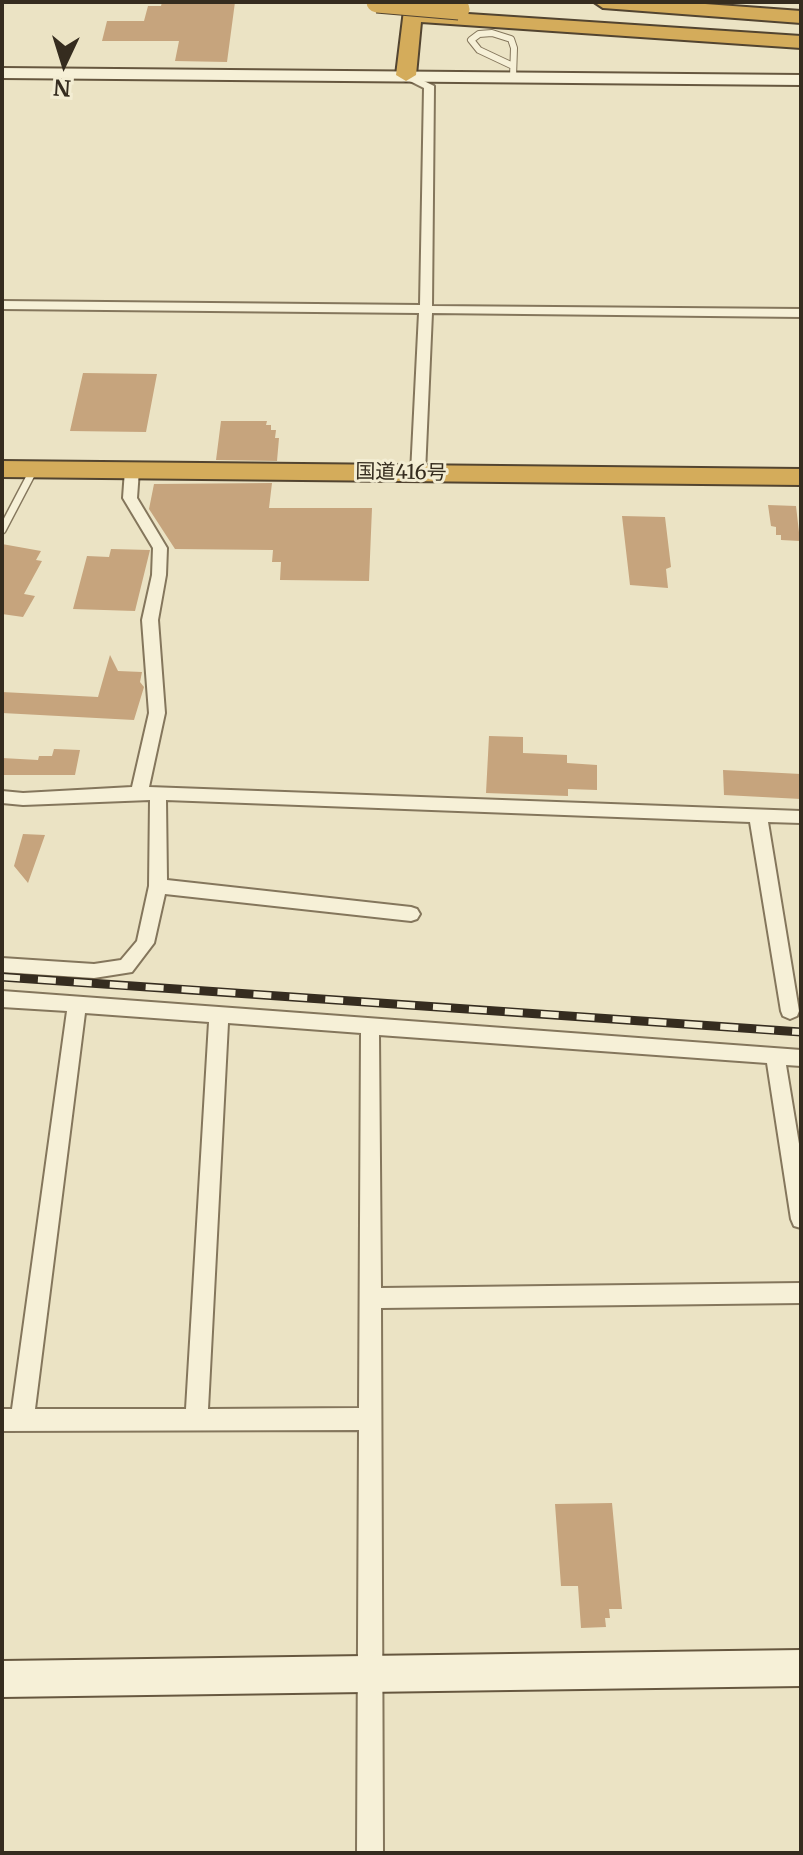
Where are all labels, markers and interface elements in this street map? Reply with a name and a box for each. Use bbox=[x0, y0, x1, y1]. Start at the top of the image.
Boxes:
north arrow bbox=[24, 24, 104, 104]
text: N bbox=[53, 73, 72, 103]
street label: 国道416号 bbox=[355, 460, 447, 486]

